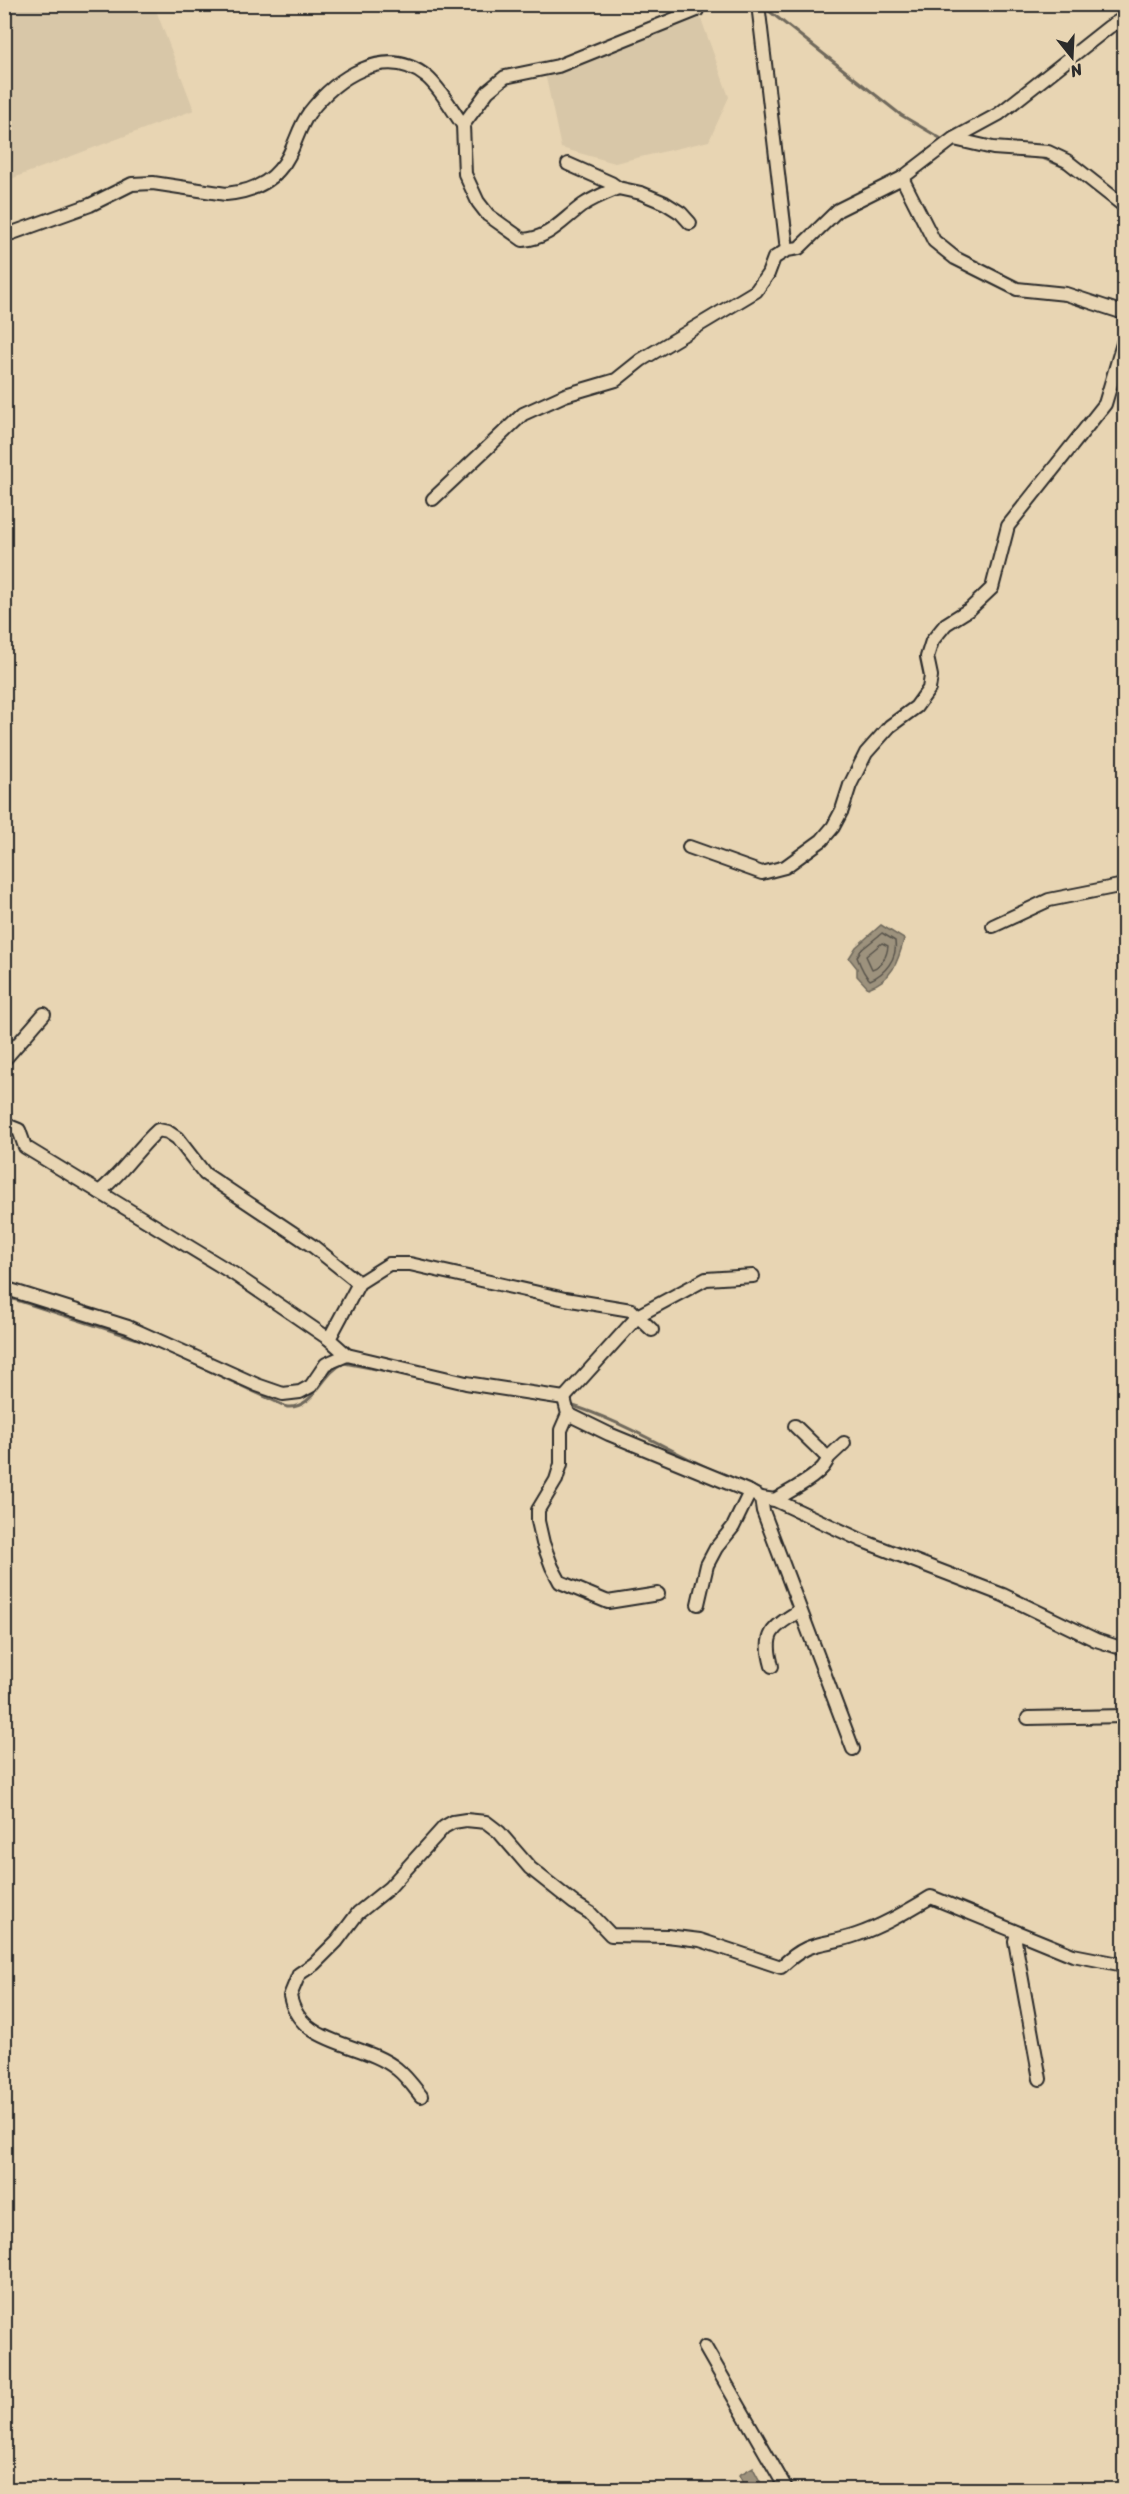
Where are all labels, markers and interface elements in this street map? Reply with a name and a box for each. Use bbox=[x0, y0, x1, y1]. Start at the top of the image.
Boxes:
north arrow bbox=[1042, 27, 1102, 87]
text: N bbox=[1066, 55, 1087, 87]

